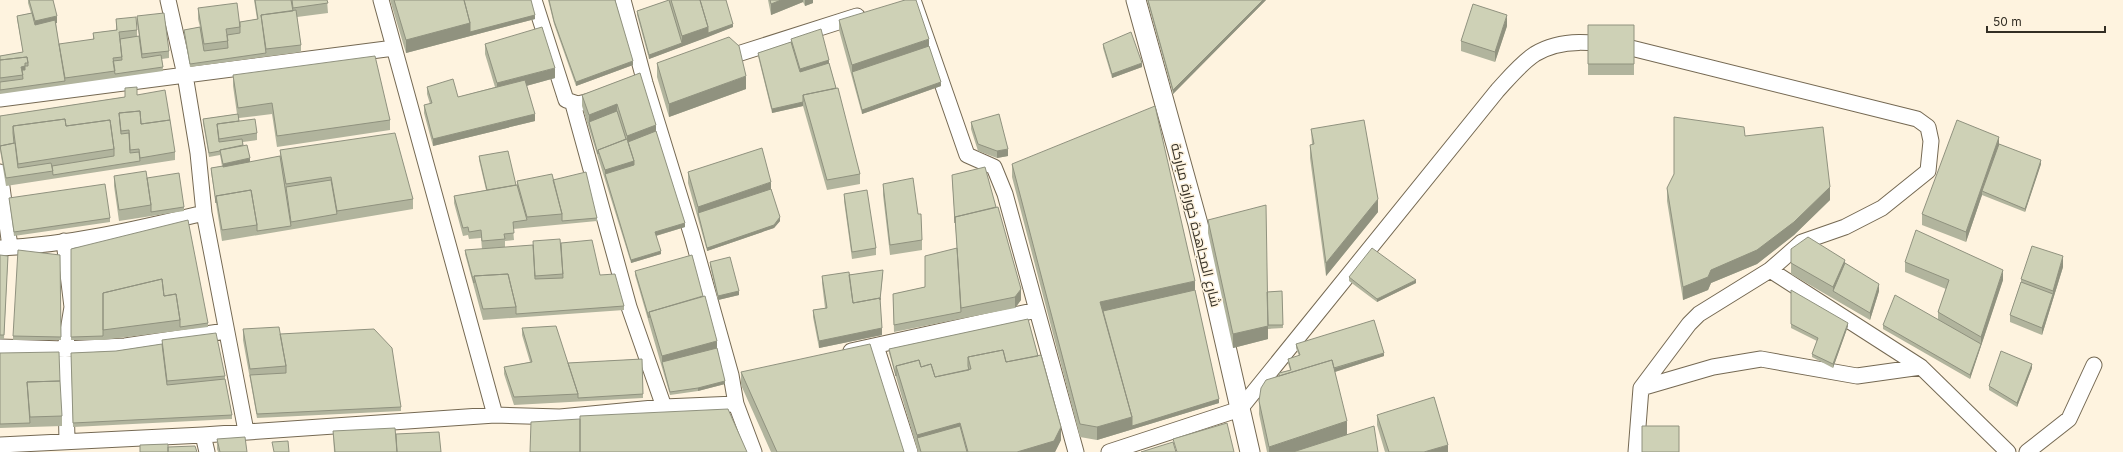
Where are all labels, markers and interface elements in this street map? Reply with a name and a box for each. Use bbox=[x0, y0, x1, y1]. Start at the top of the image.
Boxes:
scale bar bbox=[1987, 8, 2105, 34]
text: 50 m bbox=[1993, 14, 2022, 29]
street label: شارع المجاهدة خورارة مباركة bbox=[1167, 141, 1225, 309]

